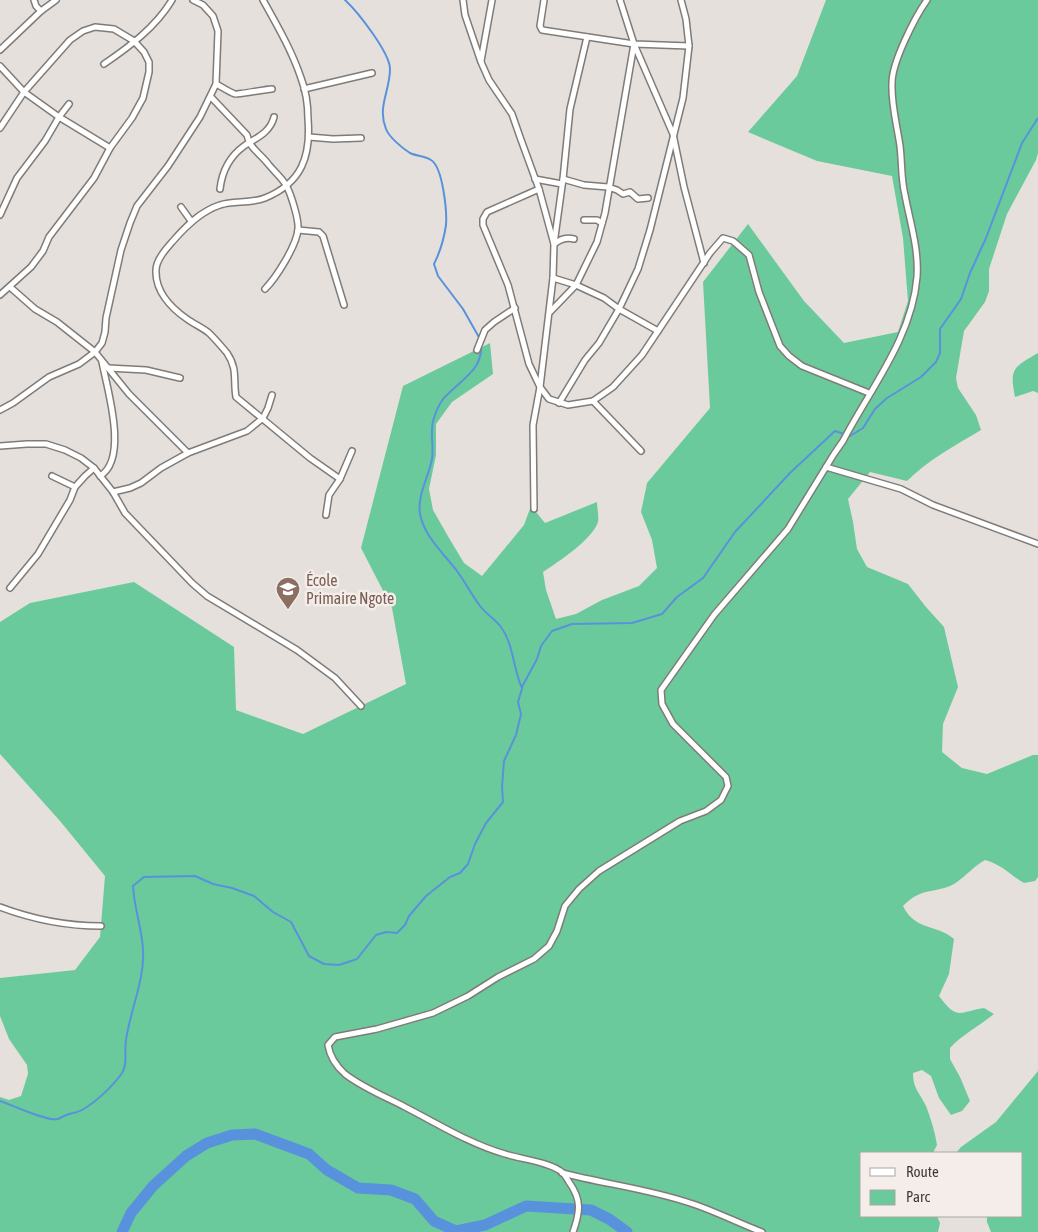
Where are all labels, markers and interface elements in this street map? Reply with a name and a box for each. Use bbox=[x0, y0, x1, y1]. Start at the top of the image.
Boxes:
place label: École Primaire Ngote bbox=[306, 571, 394, 608]
school or university icon: École Primaire Ngote bbox=[275, 576, 301, 610]
legend bbox=[860, 1152, 1023, 1217]
text: Route bbox=[906, 1163, 939, 1180]
text: Parc bbox=[906, 1188, 930, 1205]

